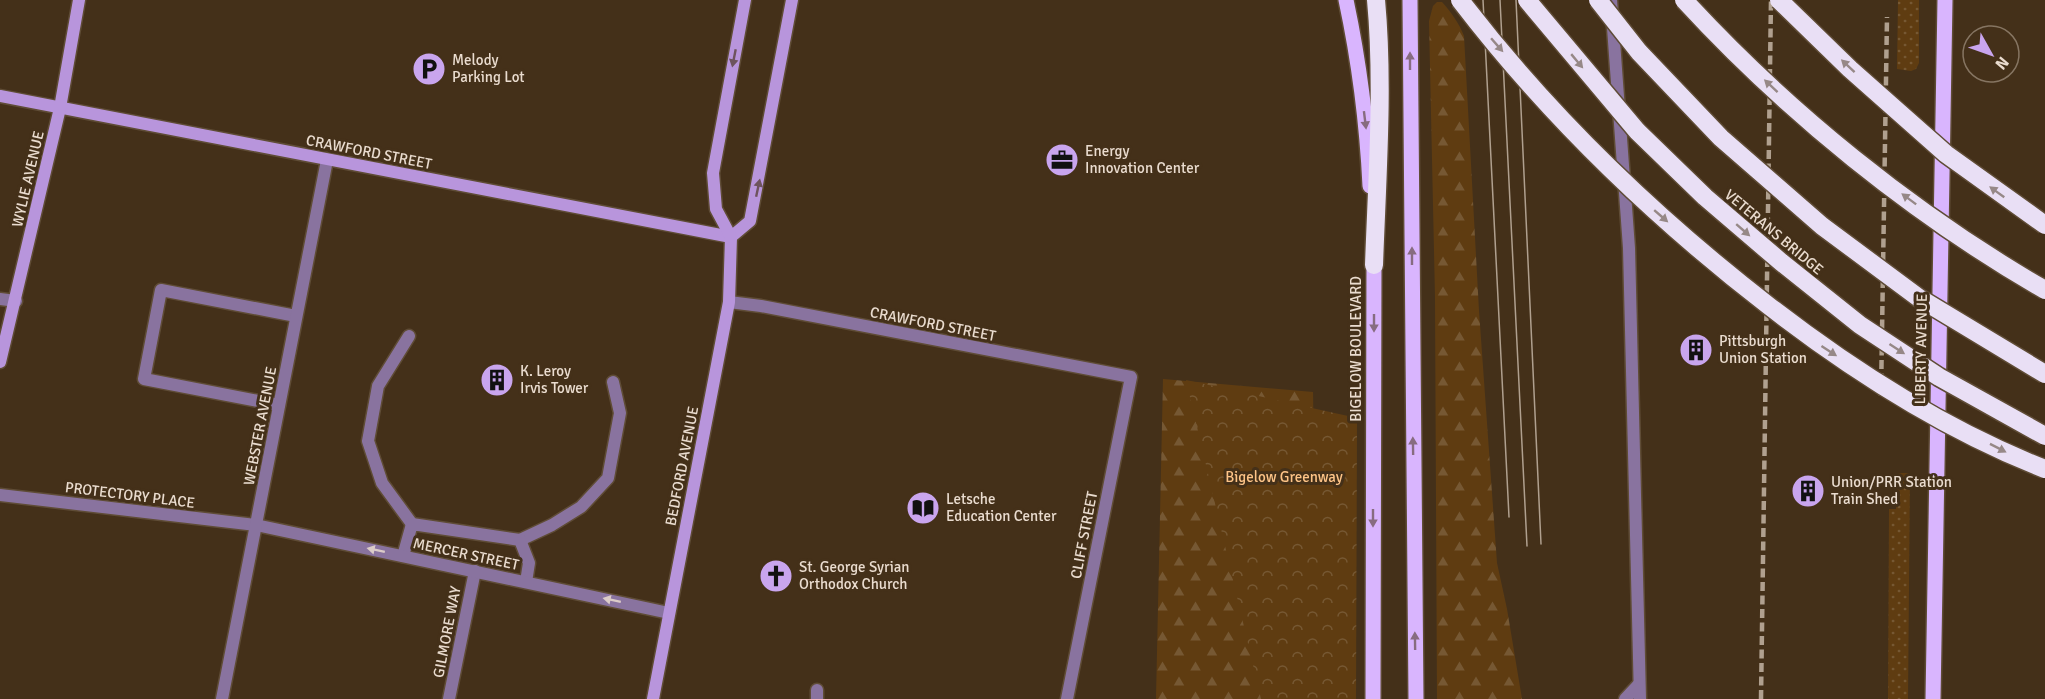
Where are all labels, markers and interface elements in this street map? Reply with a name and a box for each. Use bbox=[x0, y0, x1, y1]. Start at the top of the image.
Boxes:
north arrow bbox=[1961, 24, 2021, 84]
one-way arrow bbox=[1490, 37, 1503, 52]
one-way arrow bbox=[729, 48, 738, 67]
parking icon: Melody Parking Lot bbox=[411, 51, 447, 87]
place label: Melody Parking Lot bbox=[452, 51, 525, 86]
one-way arrow bbox=[1405, 52, 1415, 71]
text: N bbox=[1990, 52, 2013, 74]
one-way arrow bbox=[1570, 53, 1583, 68]
one-way arrow bbox=[1841, 60, 1855, 74]
one-way arrow bbox=[1764, 79, 1778, 93]
one-way arrow bbox=[1360, 111, 1369, 130]
street label: WYLIE AVENUE bbox=[8, 129, 48, 229]
street label: CRAWFORD STREET bbox=[304, 131, 434, 173]
office icon: Energy Innovation Center bbox=[1044, 142, 1080, 178]
place label: Energy Innovation Center bbox=[1085, 142, 1200, 177]
one-way arrow bbox=[753, 179, 763, 198]
street label: VETERANS BRIDGE bbox=[1721, 185, 1827, 279]
one-way arrow bbox=[1990, 186, 2005, 198]
one-way arrow bbox=[1901, 193, 1917, 206]
one-way arrow bbox=[1653, 209, 1668, 222]
one-way arrow bbox=[1735, 223, 1750, 236]
one-way arrow bbox=[1407, 247, 1417, 266]
street label: BIGELOW BOULEVARD bbox=[1347, 276, 1365, 422]
street label: LIBERTY AVENUE bbox=[1911, 293, 1931, 405]
street label: CRAWFORD STREET bbox=[868, 303, 998, 345]
one-way arrow bbox=[1369, 314, 1379, 333]
building icon: Pittsburgh Union Station bbox=[1678, 332, 1714, 368]
place label: Pittsburgh Union Station bbox=[1719, 332, 1807, 367]
one-way arrow bbox=[1889, 343, 1905, 354]
one-way arrow bbox=[1821, 346, 1838, 357]
building icon: K. Leroy Irvis Tower bbox=[479, 362, 515, 398]
place label: K. Leroy Irvis Tower bbox=[520, 362, 589, 397]
street label: WEBSTER AVENUE bbox=[240, 365, 280, 487]
street label: BEDFORD AVENUE bbox=[662, 405, 702, 527]
one-way arrow bbox=[1408, 436, 1418, 455]
one-way arrow bbox=[1990, 444, 2007, 453]
park label: Bigelow Greenway bbox=[1225, 468, 1343, 486]
building icon: Union/PRR Station Train Shed bbox=[1790, 473, 1826, 509]
place label: Union/PRR Station Train Shed bbox=[1831, 473, 1952, 508]
street label: PROTECTORY PLACE bbox=[64, 478, 196, 512]
street label: CLIFF STREET bbox=[1067, 489, 1101, 580]
library icon: Letsche Education Center bbox=[905, 490, 941, 526]
place label: Letsche Education Center bbox=[946, 490, 1057, 525]
one-way arrow bbox=[1368, 509, 1378, 528]
street label: MERCER STREET bbox=[411, 534, 521, 574]
one-way arrow bbox=[367, 545, 386, 554]
church icon: St. George Syrian Orthodox Church bbox=[758, 558, 794, 594]
place label: St. George Syrian Orthodox Church bbox=[799, 558, 910, 593]
street label: GILMORE WAY bbox=[429, 584, 465, 679]
one-way arrow bbox=[603, 595, 622, 604]
one-way arrow bbox=[1411, 631, 1420, 650]

